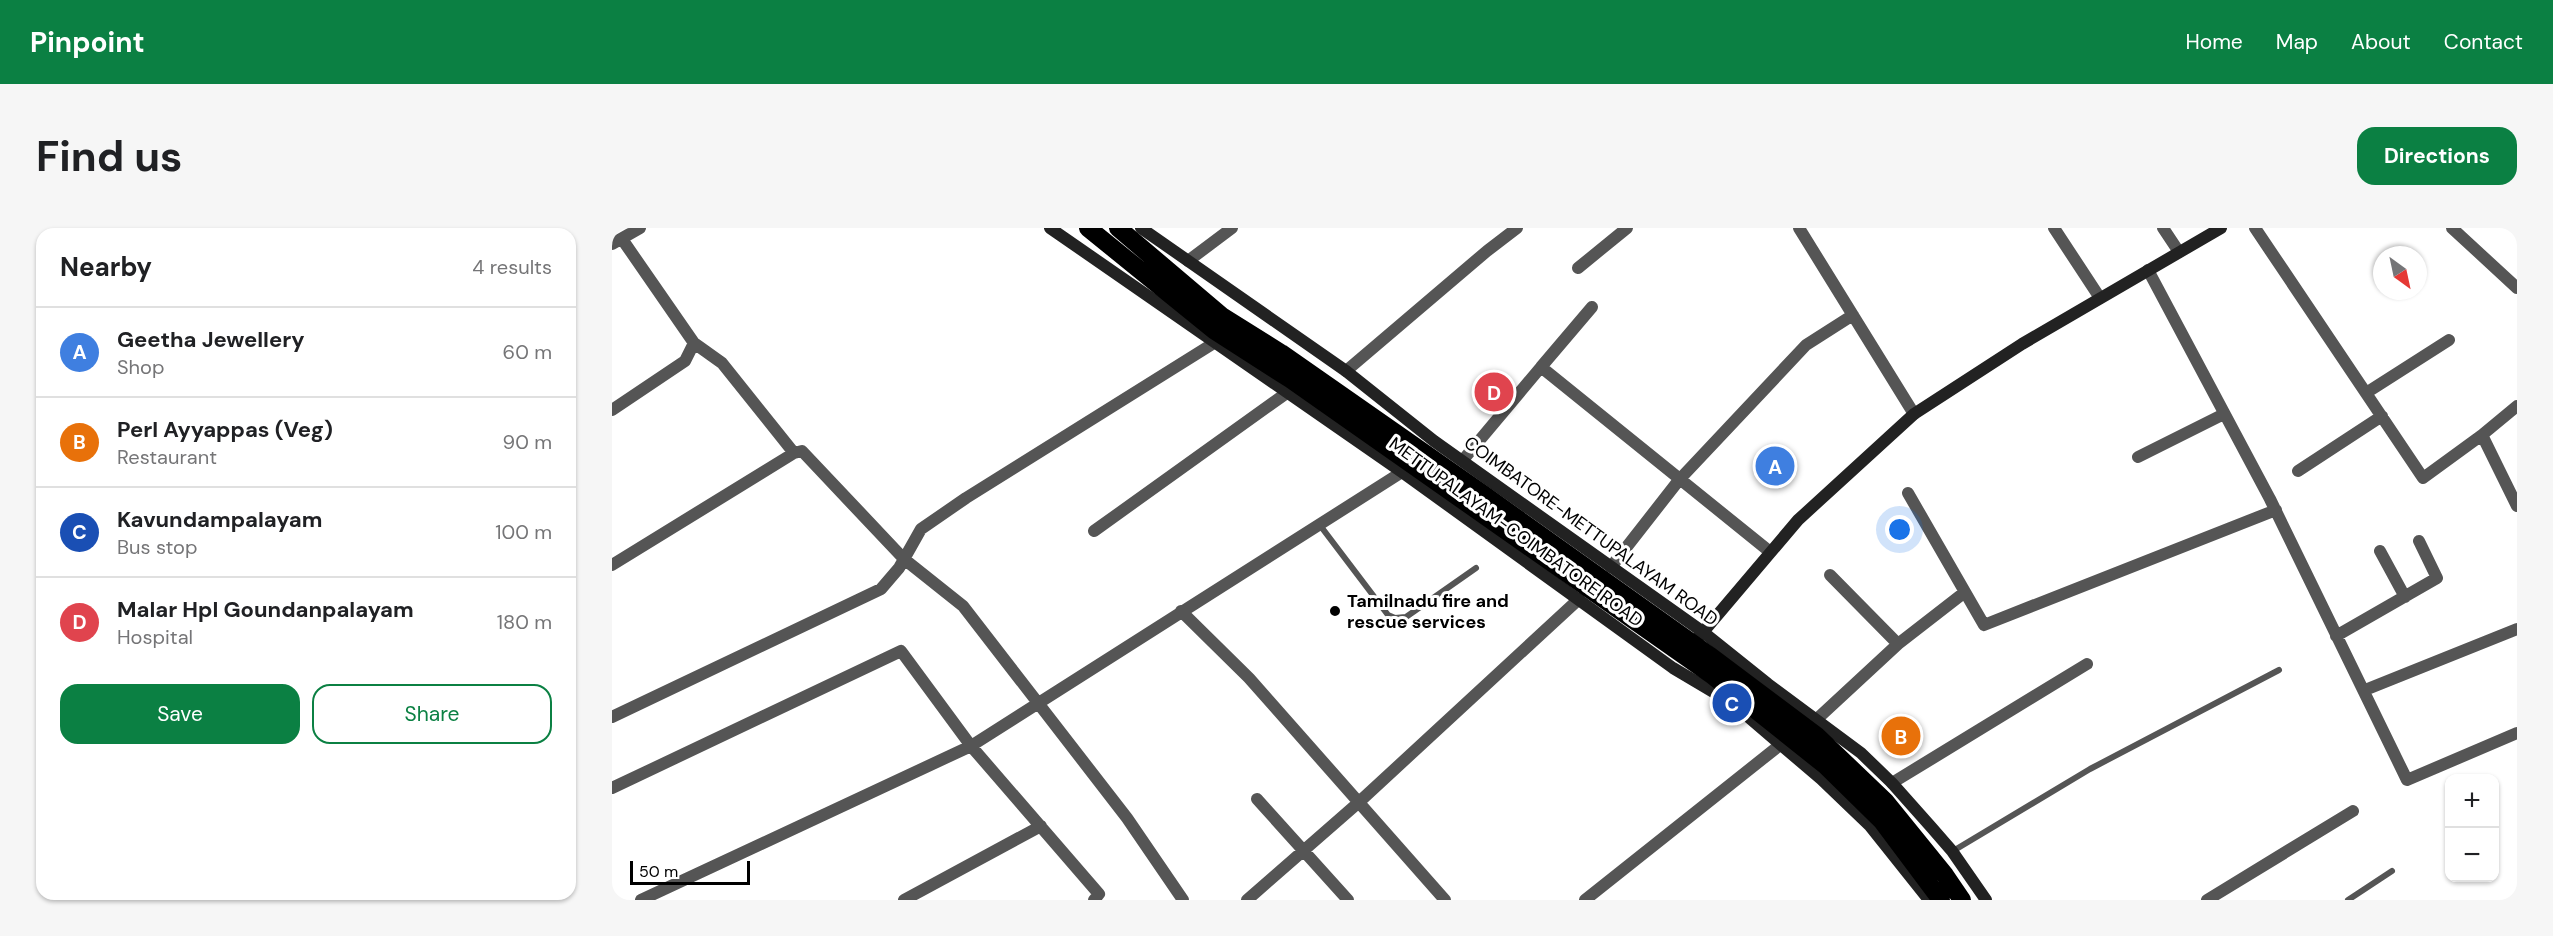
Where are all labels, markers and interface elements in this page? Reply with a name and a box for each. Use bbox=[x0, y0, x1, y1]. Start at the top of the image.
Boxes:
text: Pinpoint bbox=[30, 24, 145, 61]
text: Home bbox=[2185, 28, 2243, 56]
text: Map bbox=[2276, 28, 2318, 56]
text: About bbox=[2351, 28, 2411, 56]
text: Contact bbox=[2444, 28, 2523, 56]
button: Directions bbox=[2357, 127, 2517, 185]
text: Find us bbox=[36, 129, 182, 184]
north arrow bbox=[2373, 246, 2427, 300]
text: Nearby bbox=[60, 250, 152, 284]
text: 4 results bbox=[472, 254, 552, 280]
text: Geetha Jewellery bbox=[117, 325, 305, 354]
text: A bbox=[72, 339, 87, 365]
text: 60 m bbox=[503, 339, 552, 365]
text: Shop bbox=[117, 354, 164, 380]
pin: D bbox=[1474, 370, 1514, 414]
text: Perl Ayyappas (Veg) bbox=[117, 415, 333, 444]
text: B bbox=[73, 429, 86, 455]
text: 90 m bbox=[503, 429, 552, 455]
street label: COIMBATORE-METTUPALAYAM ROAD bbox=[1459, 431, 1723, 631]
street label: METTUPALAYAM-COIMBATORE ROAD bbox=[1384, 432, 1648, 632]
text: Restaurant bbox=[117, 444, 217, 470]
pin: A bbox=[1756, 444, 1794, 488]
text: Kavundampalayam bbox=[117, 505, 322, 534]
your location bbox=[1885, 515, 1914, 544]
text: C bbox=[72, 519, 87, 545]
text: 100 m bbox=[495, 519, 552, 545]
text: Bus stop bbox=[117, 534, 197, 560]
place label: Tamilnadu fire and rescue services bbox=[1347, 589, 1509, 634]
text: Malar Hpl Goundanpalayam bbox=[117, 595, 414, 624]
marker: Tamilnadu fire and rescue services bbox=[1328, 604, 1342, 618]
text: D bbox=[72, 609, 87, 635]
text: 180 m bbox=[497, 609, 552, 635]
text: Hospital bbox=[117, 624, 193, 650]
pin: C bbox=[1712, 680, 1752, 726]
button: Save bbox=[60, 684, 300, 744]
button: Share bbox=[312, 684, 552, 744]
pin: B bbox=[1882, 714, 1920, 758]
map controls bbox=[2445, 774, 2499, 882]
button: + bbox=[2445, 774, 2499, 828]
button: − bbox=[2445, 828, 2499, 882]
scale bar bbox=[630, 858, 750, 886]
text: 50 m bbox=[639, 861, 678, 882]

